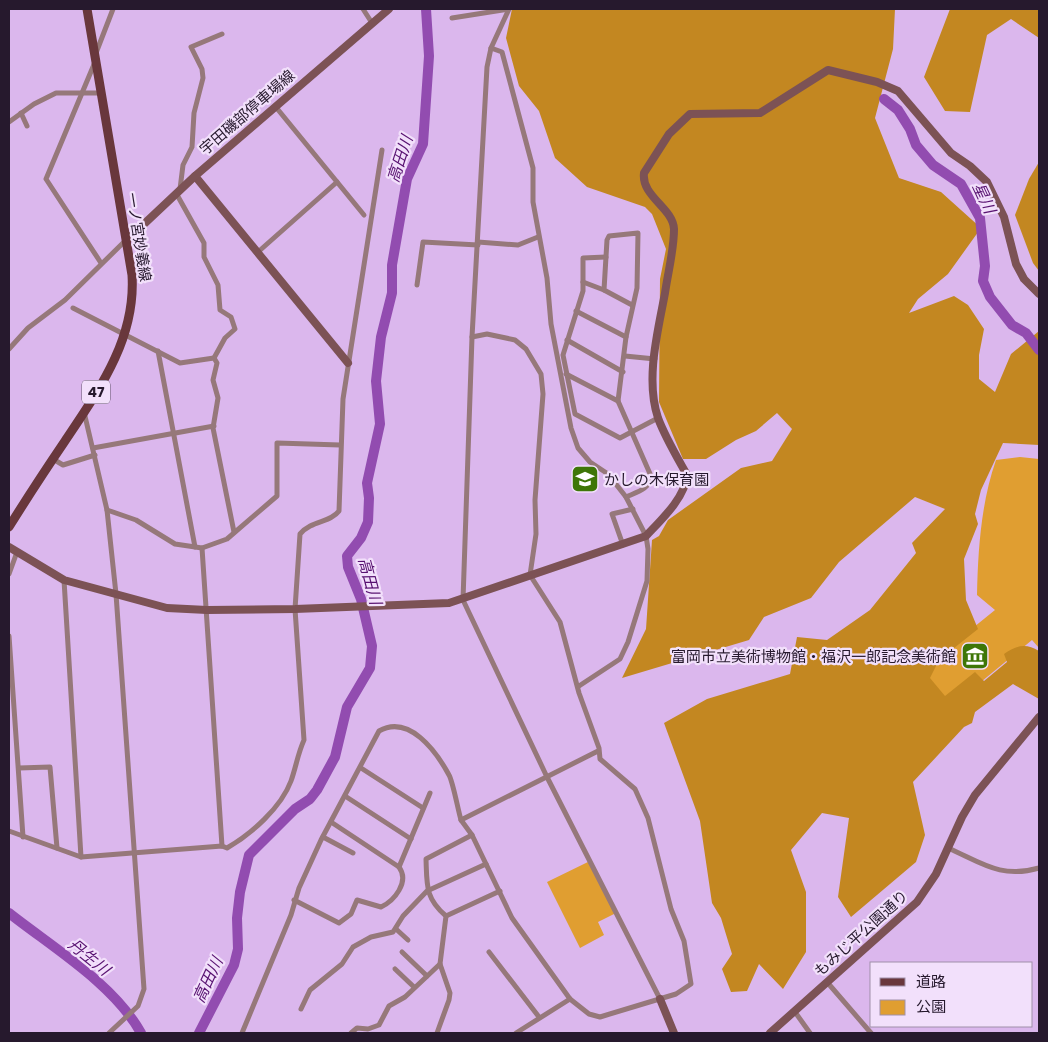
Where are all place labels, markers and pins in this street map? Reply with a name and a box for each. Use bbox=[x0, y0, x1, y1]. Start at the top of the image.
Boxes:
school or university icon: かしの木保育園 bbox=[570, 464, 600, 494]
place label: かしの木保育園 bbox=[604, 469, 709, 490]
museum icon: 富岡市立美術博物館・福沢一郎記念美術館 bbox=[960, 641, 990, 671]
place label: 富岡市立美術博物館・福沢一郎記念美術館 bbox=[671, 646, 956, 667]

